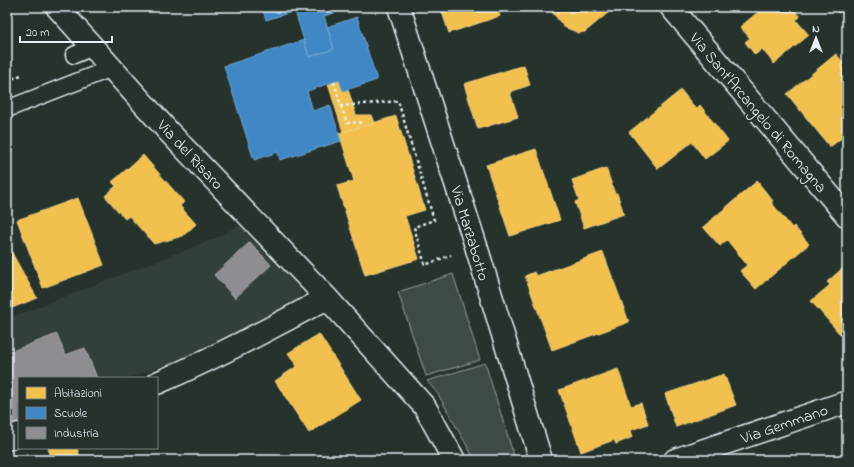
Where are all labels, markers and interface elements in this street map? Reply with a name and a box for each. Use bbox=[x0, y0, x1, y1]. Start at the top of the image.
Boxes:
scale bar bbox=[20, 18, 112, 44]
north arrow bbox=[796, 18, 836, 58]
text: N bbox=[812, 21, 820, 37]
text: 20 m bbox=[26, 24, 49, 42]
street label: Via Sant'Arcangelo di Romagna bbox=[682, 27, 832, 199]
street label: Via del Risaro bbox=[150, 114, 228, 196]
street label: Via Marzabotto bbox=[443, 182, 495, 284]
legend bbox=[18, 377, 158, 449]
text: Abitazioni bbox=[54, 385, 102, 403]
street label: Via Gemmano bbox=[737, 399, 831, 451]
text: Scuole bbox=[54, 405, 88, 423]
text: Industria bbox=[54, 425, 99, 443]

